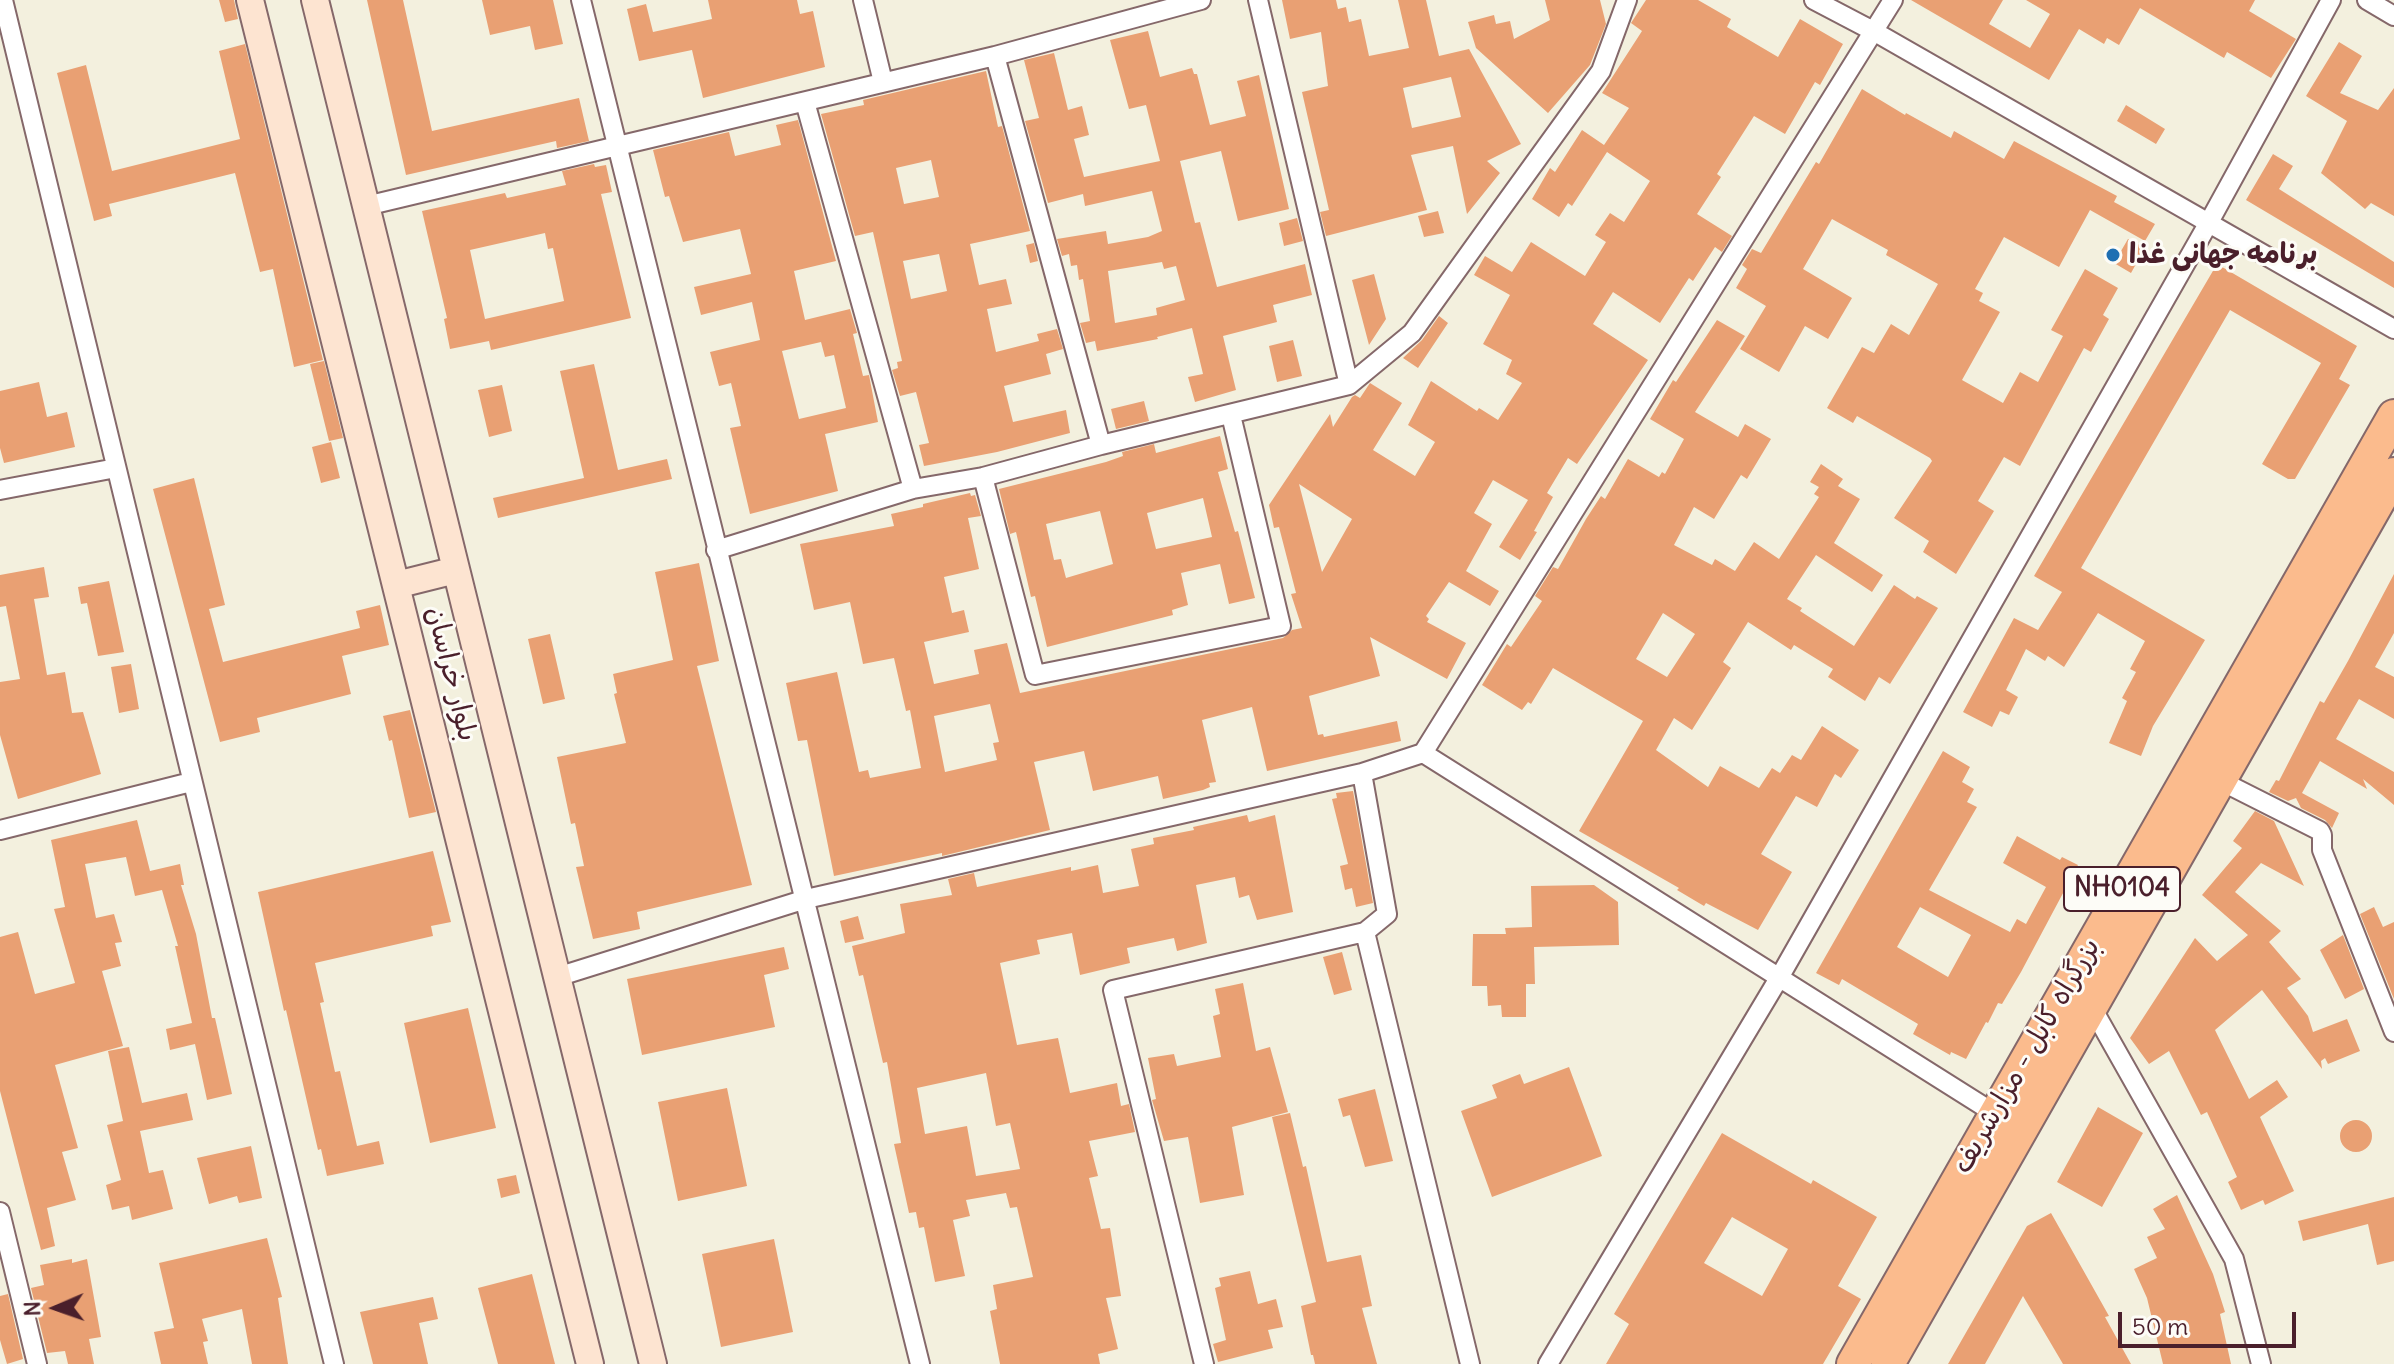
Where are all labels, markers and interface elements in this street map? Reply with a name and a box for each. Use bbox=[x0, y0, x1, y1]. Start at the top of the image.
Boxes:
place label: برنامه جهانی غذا bbox=[2129, 238, 2317, 272]
marker: برنامه جهانی غذا bbox=[2104, 246, 2122, 264]
street label: بلوار خراسان bbox=[418, 603, 484, 745]
road number: NH0104 bbox=[2064, 867, 2180, 911]
street label: بزرگراه کابل - مزارشریف bbox=[1946, 932, 2108, 1180]
north arrow bbox=[16, 1268, 96, 1348]
scale bar bbox=[2122, 1296, 2300, 1346]
text: N bbox=[18, 1301, 46, 1317]
text: 50 m bbox=[2132, 1311, 2188, 1341]

